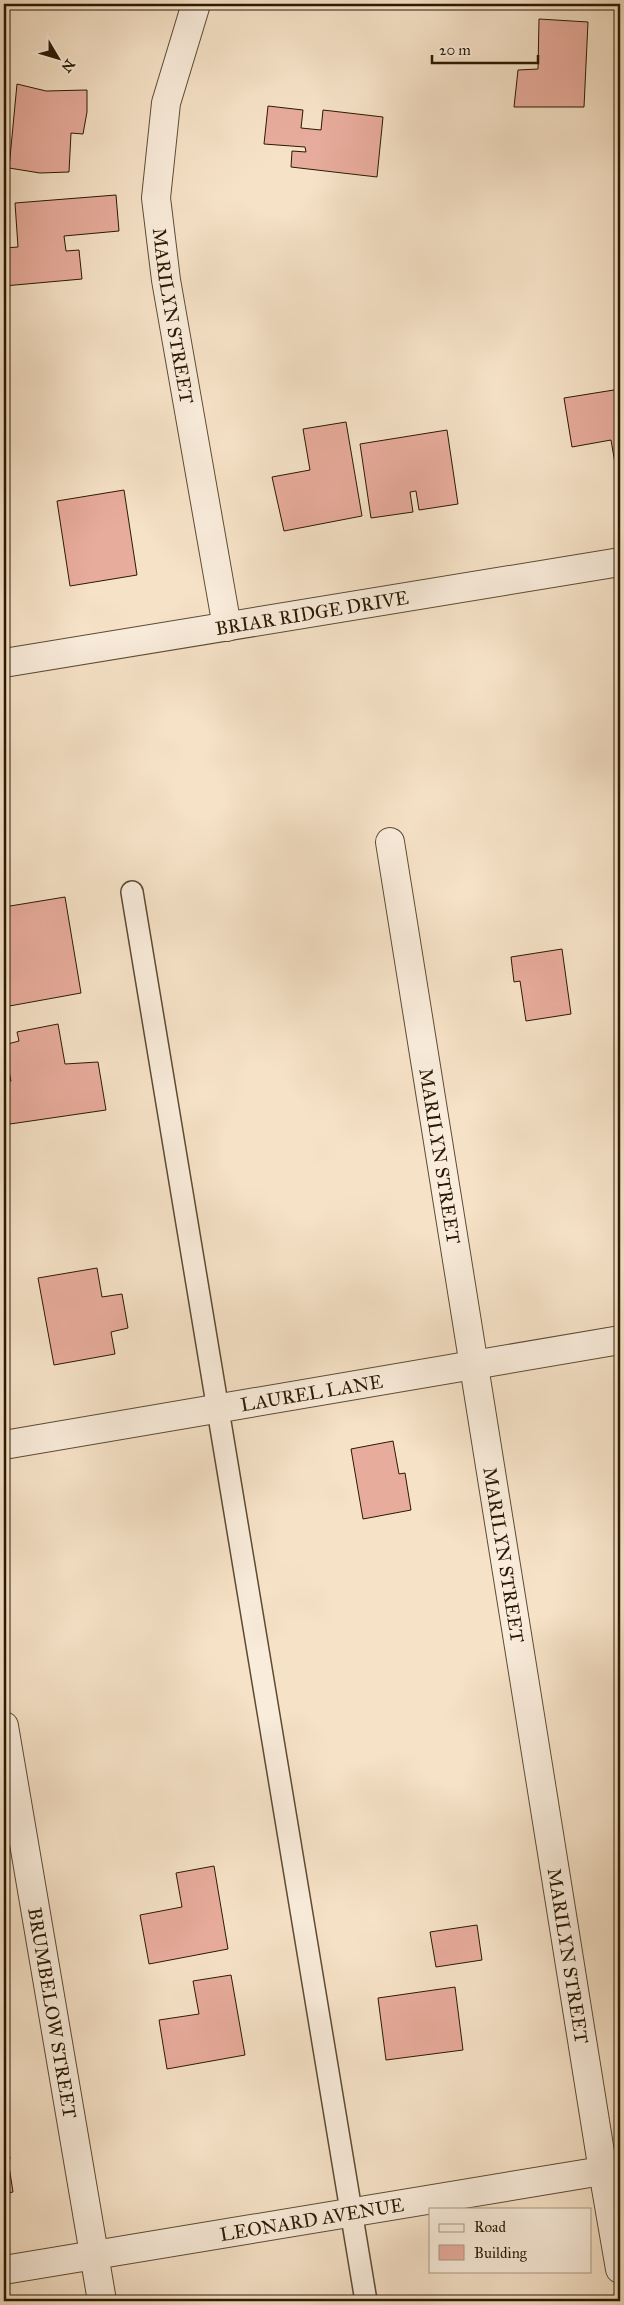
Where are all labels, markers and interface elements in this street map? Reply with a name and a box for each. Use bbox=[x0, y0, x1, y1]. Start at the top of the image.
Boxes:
north arrow bbox=[32, 32, 82, 82]
scale bar bbox=[432, 32, 538, 64]
text: 20 m bbox=[439, 41, 471, 59]
text: N bbox=[57, 56, 78, 76]
street label: MARILYN STREET bbox=[148, 227, 199, 405]
street label: BRIAR RIDGE DRIVE bbox=[214, 586, 411, 640]
street label: MARILYN STREET bbox=[414, 1067, 465, 1246]
street label: LAUREL LANE bbox=[239, 1370, 385, 1416]
street label: MARILYN STREET bbox=[478, 1465, 529, 1645]
street label: MARILYN STREET bbox=[543, 1866, 593, 2045]
street label: BRUMBELOW STREET bbox=[23, 1906, 82, 2120]
street label: LEONARD AVENUE bbox=[218, 2193, 406, 2246]
legend bbox=[429, 2208, 592, 2272]
text: Road bbox=[474, 2218, 506, 2236]
text: Building bbox=[474, 2244, 528, 2262]

